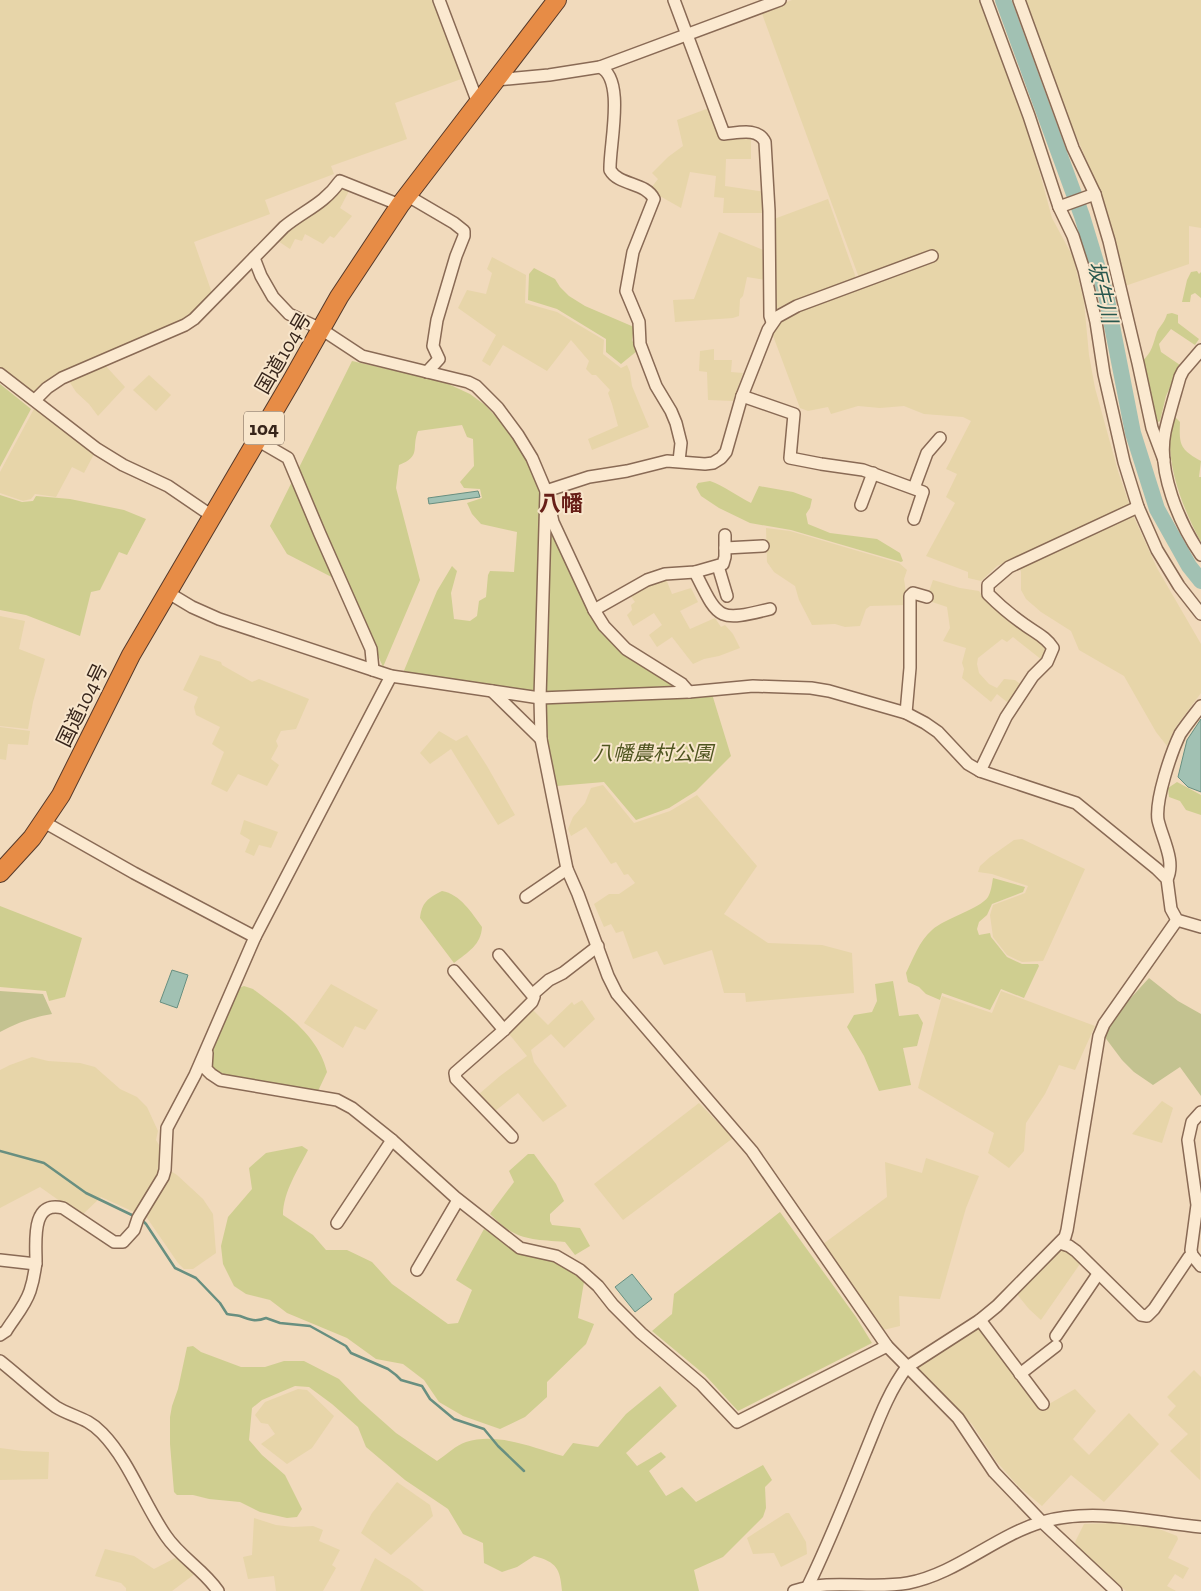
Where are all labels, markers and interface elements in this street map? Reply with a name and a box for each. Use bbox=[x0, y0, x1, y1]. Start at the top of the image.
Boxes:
water label: 坂牛川 bbox=[1083, 258, 1123, 328]
street label: 国道104号 bbox=[250, 308, 316, 398]
road number: 104 bbox=[244, 412, 284, 444]
district label: 八幡 bbox=[539, 490, 583, 517]
street label: 国道104号 bbox=[51, 659, 113, 751]
park label: 八幡農村公園 bbox=[593, 741, 716, 765]

